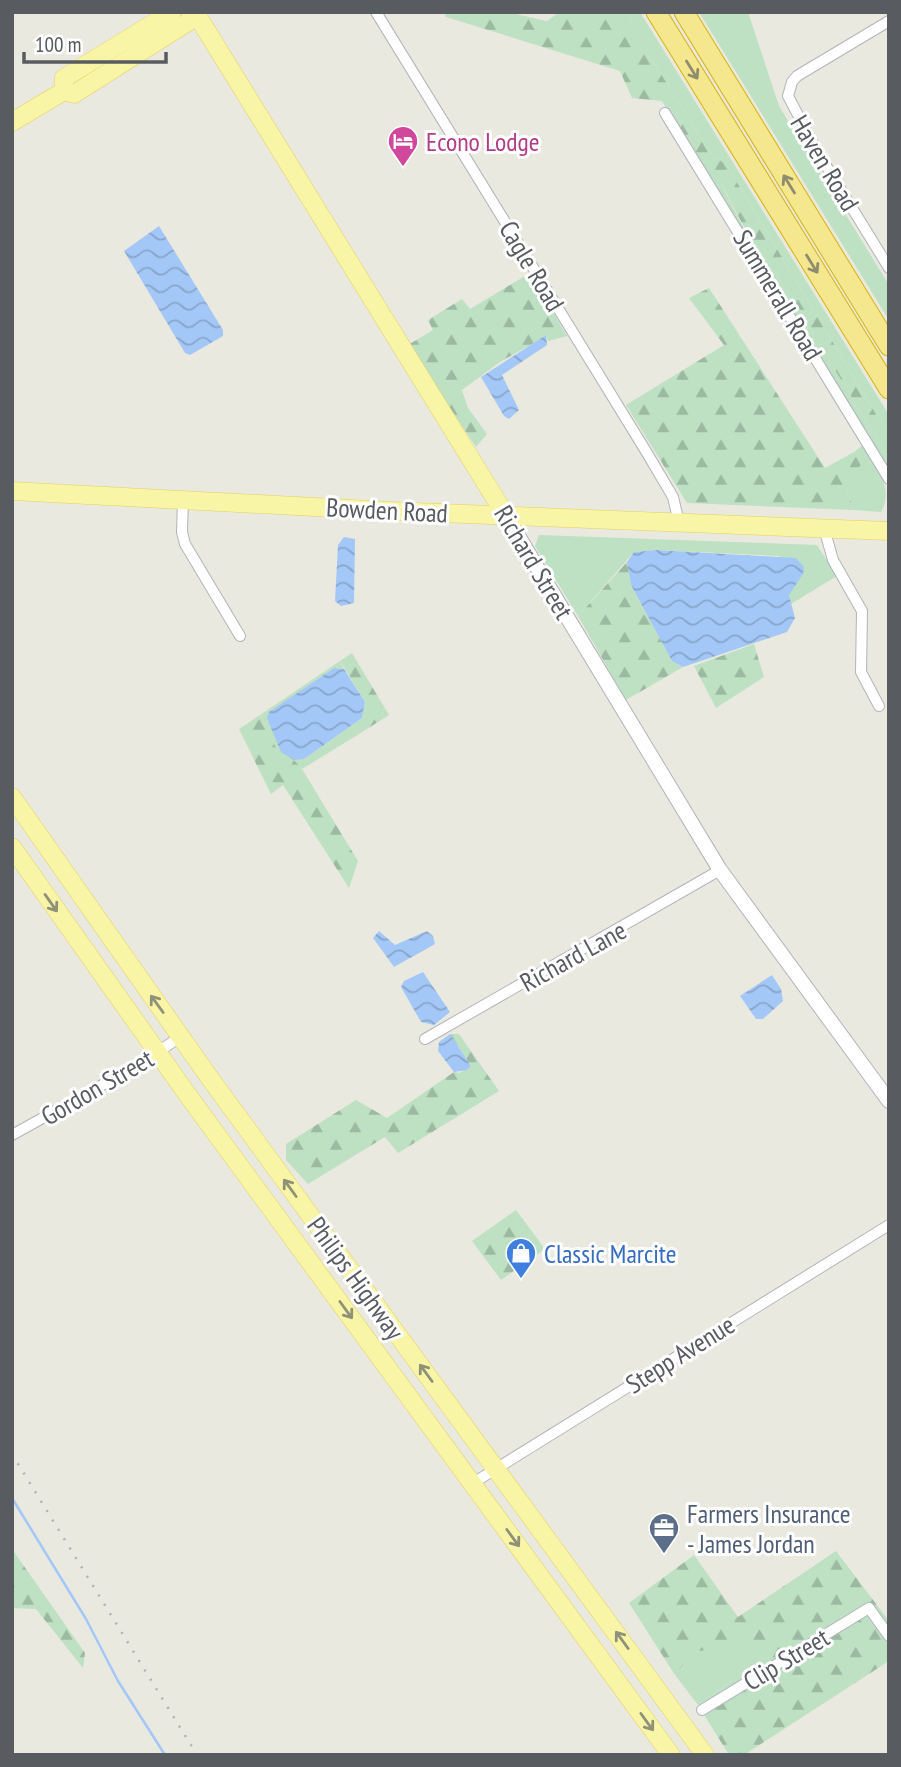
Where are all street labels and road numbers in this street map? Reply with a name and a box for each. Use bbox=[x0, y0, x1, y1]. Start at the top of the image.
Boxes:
street label: Haven Road bbox=[783, 109, 867, 217]
street label: Cagle Road bbox=[492, 215, 572, 317]
street label: Summerall Road bbox=[726, 224, 830, 366]
street label: Bowden Road bbox=[325, 490, 449, 530]
street label: Richard Street bbox=[487, 499, 581, 625]
street label: Richard Lane bbox=[514, 913, 632, 999]
street label: Gordon Street bbox=[35, 1042, 159, 1132]
street label: Philips Highway bbox=[300, 1210, 412, 1346]
street label: Stepp Avenue bbox=[620, 1308, 740, 1400]
street label: Clip Street bbox=[737, 1621, 835, 1697]

